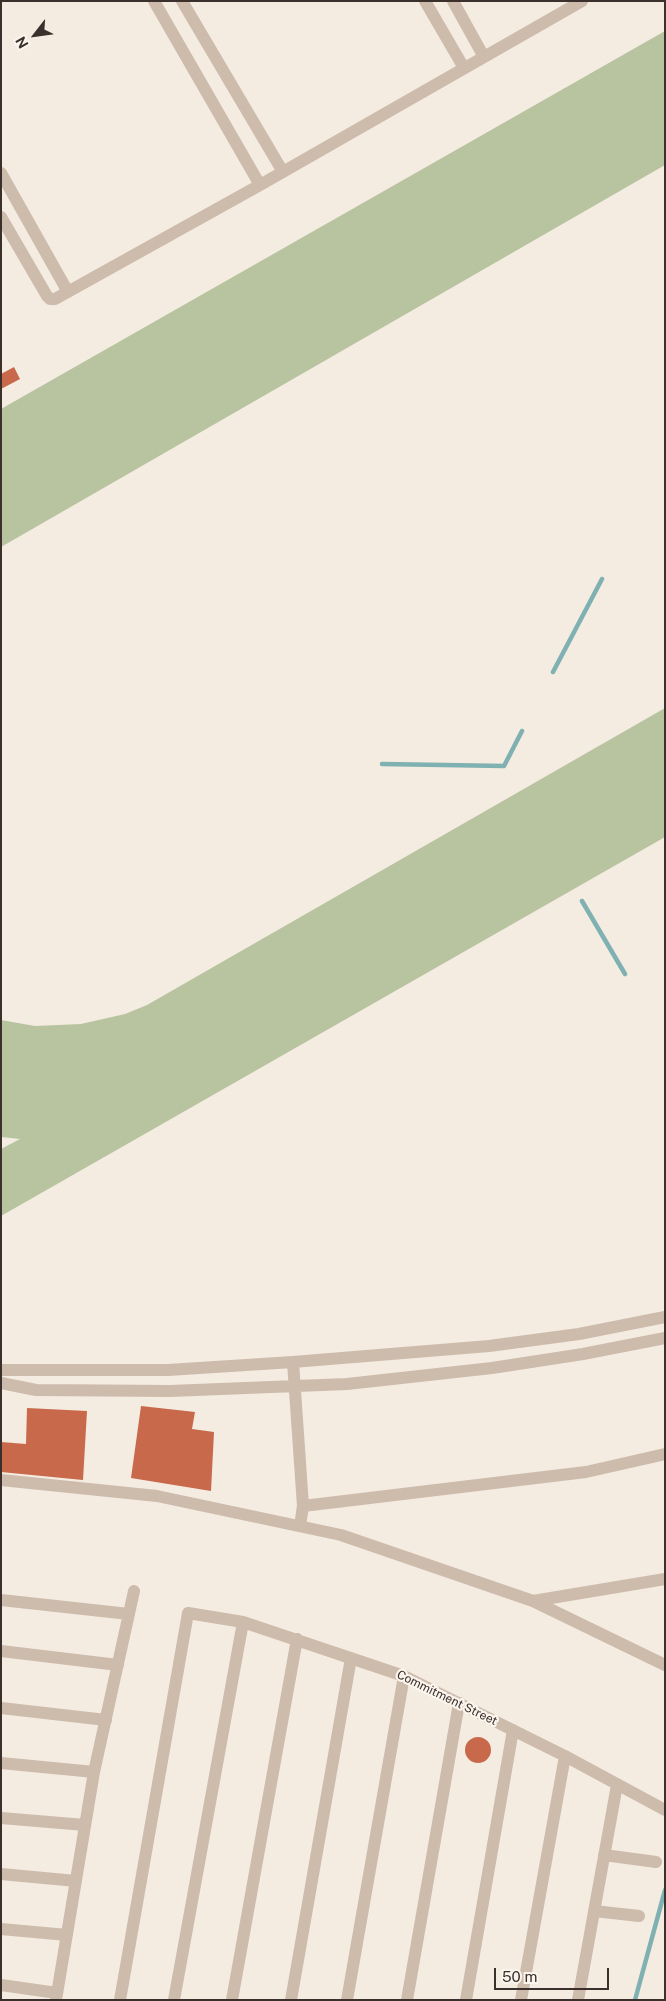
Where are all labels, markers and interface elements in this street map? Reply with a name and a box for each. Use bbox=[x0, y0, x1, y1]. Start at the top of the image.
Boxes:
north arrow bbox=[10, 10, 60, 60]
text: N bbox=[12, 34, 32, 51]
street label: Commitment Street bbox=[394, 1667, 500, 1729]
scale bar bbox=[496, 1958, 611, 1990]
text: 50 m bbox=[502, 1968, 537, 1985]

